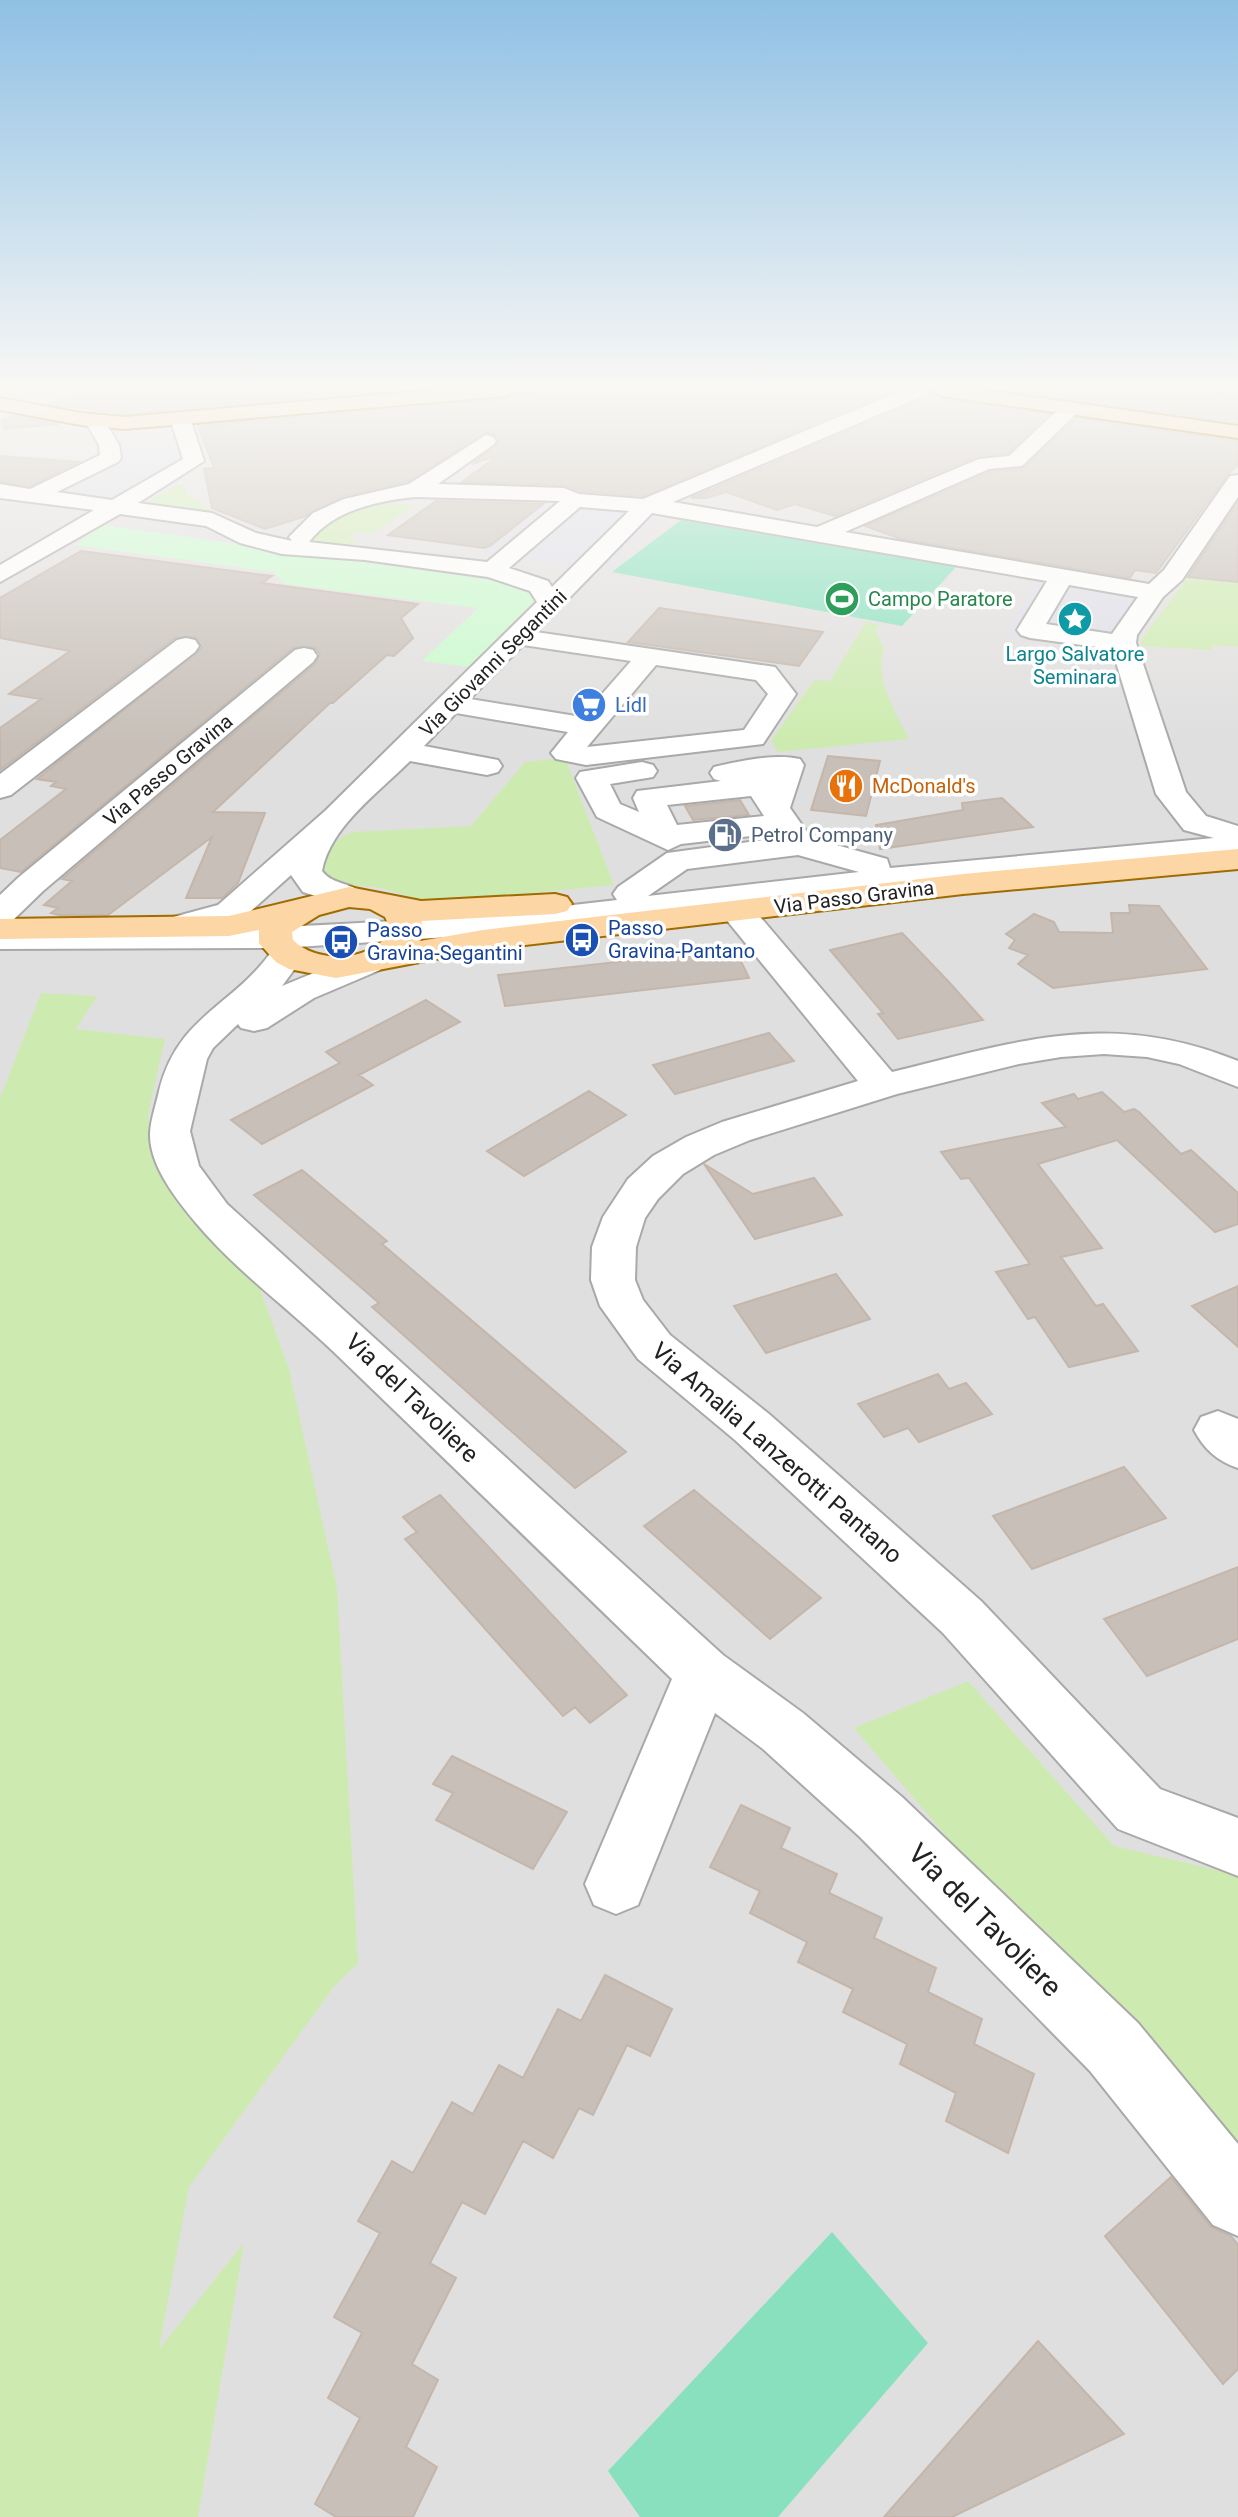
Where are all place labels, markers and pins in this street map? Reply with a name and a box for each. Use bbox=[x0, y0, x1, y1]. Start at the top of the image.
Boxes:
sports icon: Campo Paratore bbox=[823, 580, 861, 618]
place label: Campo Paratore bbox=[868, 587, 1013, 611]
place icon: Largo Salvatore Seminara bbox=[1056, 600, 1094, 638]
place label: Largo Salvatore Seminara bbox=[1006, 642, 1144, 689]
supermarket icon: Lidl bbox=[570, 686, 608, 724]
place label: Lidl bbox=[615, 693, 647, 717]
restaurant icon: McDonald's bbox=[827, 767, 865, 805]
place label: McDonald's bbox=[872, 774, 976, 798]
fuel station icon: Petrol Company bbox=[706, 816, 744, 854]
place label: Petrol Company bbox=[751, 823, 894, 847]
place label: Passo Gravina-Pantano bbox=[608, 916, 755, 963]
place label: Passo Gravina-Segantini bbox=[367, 918, 523, 965]
bus stop icon: Passo Gravina-Pantano bbox=[563, 921, 601, 959]
bus stop icon: Passo Gravina-Segantini bbox=[322, 923, 360, 961]

